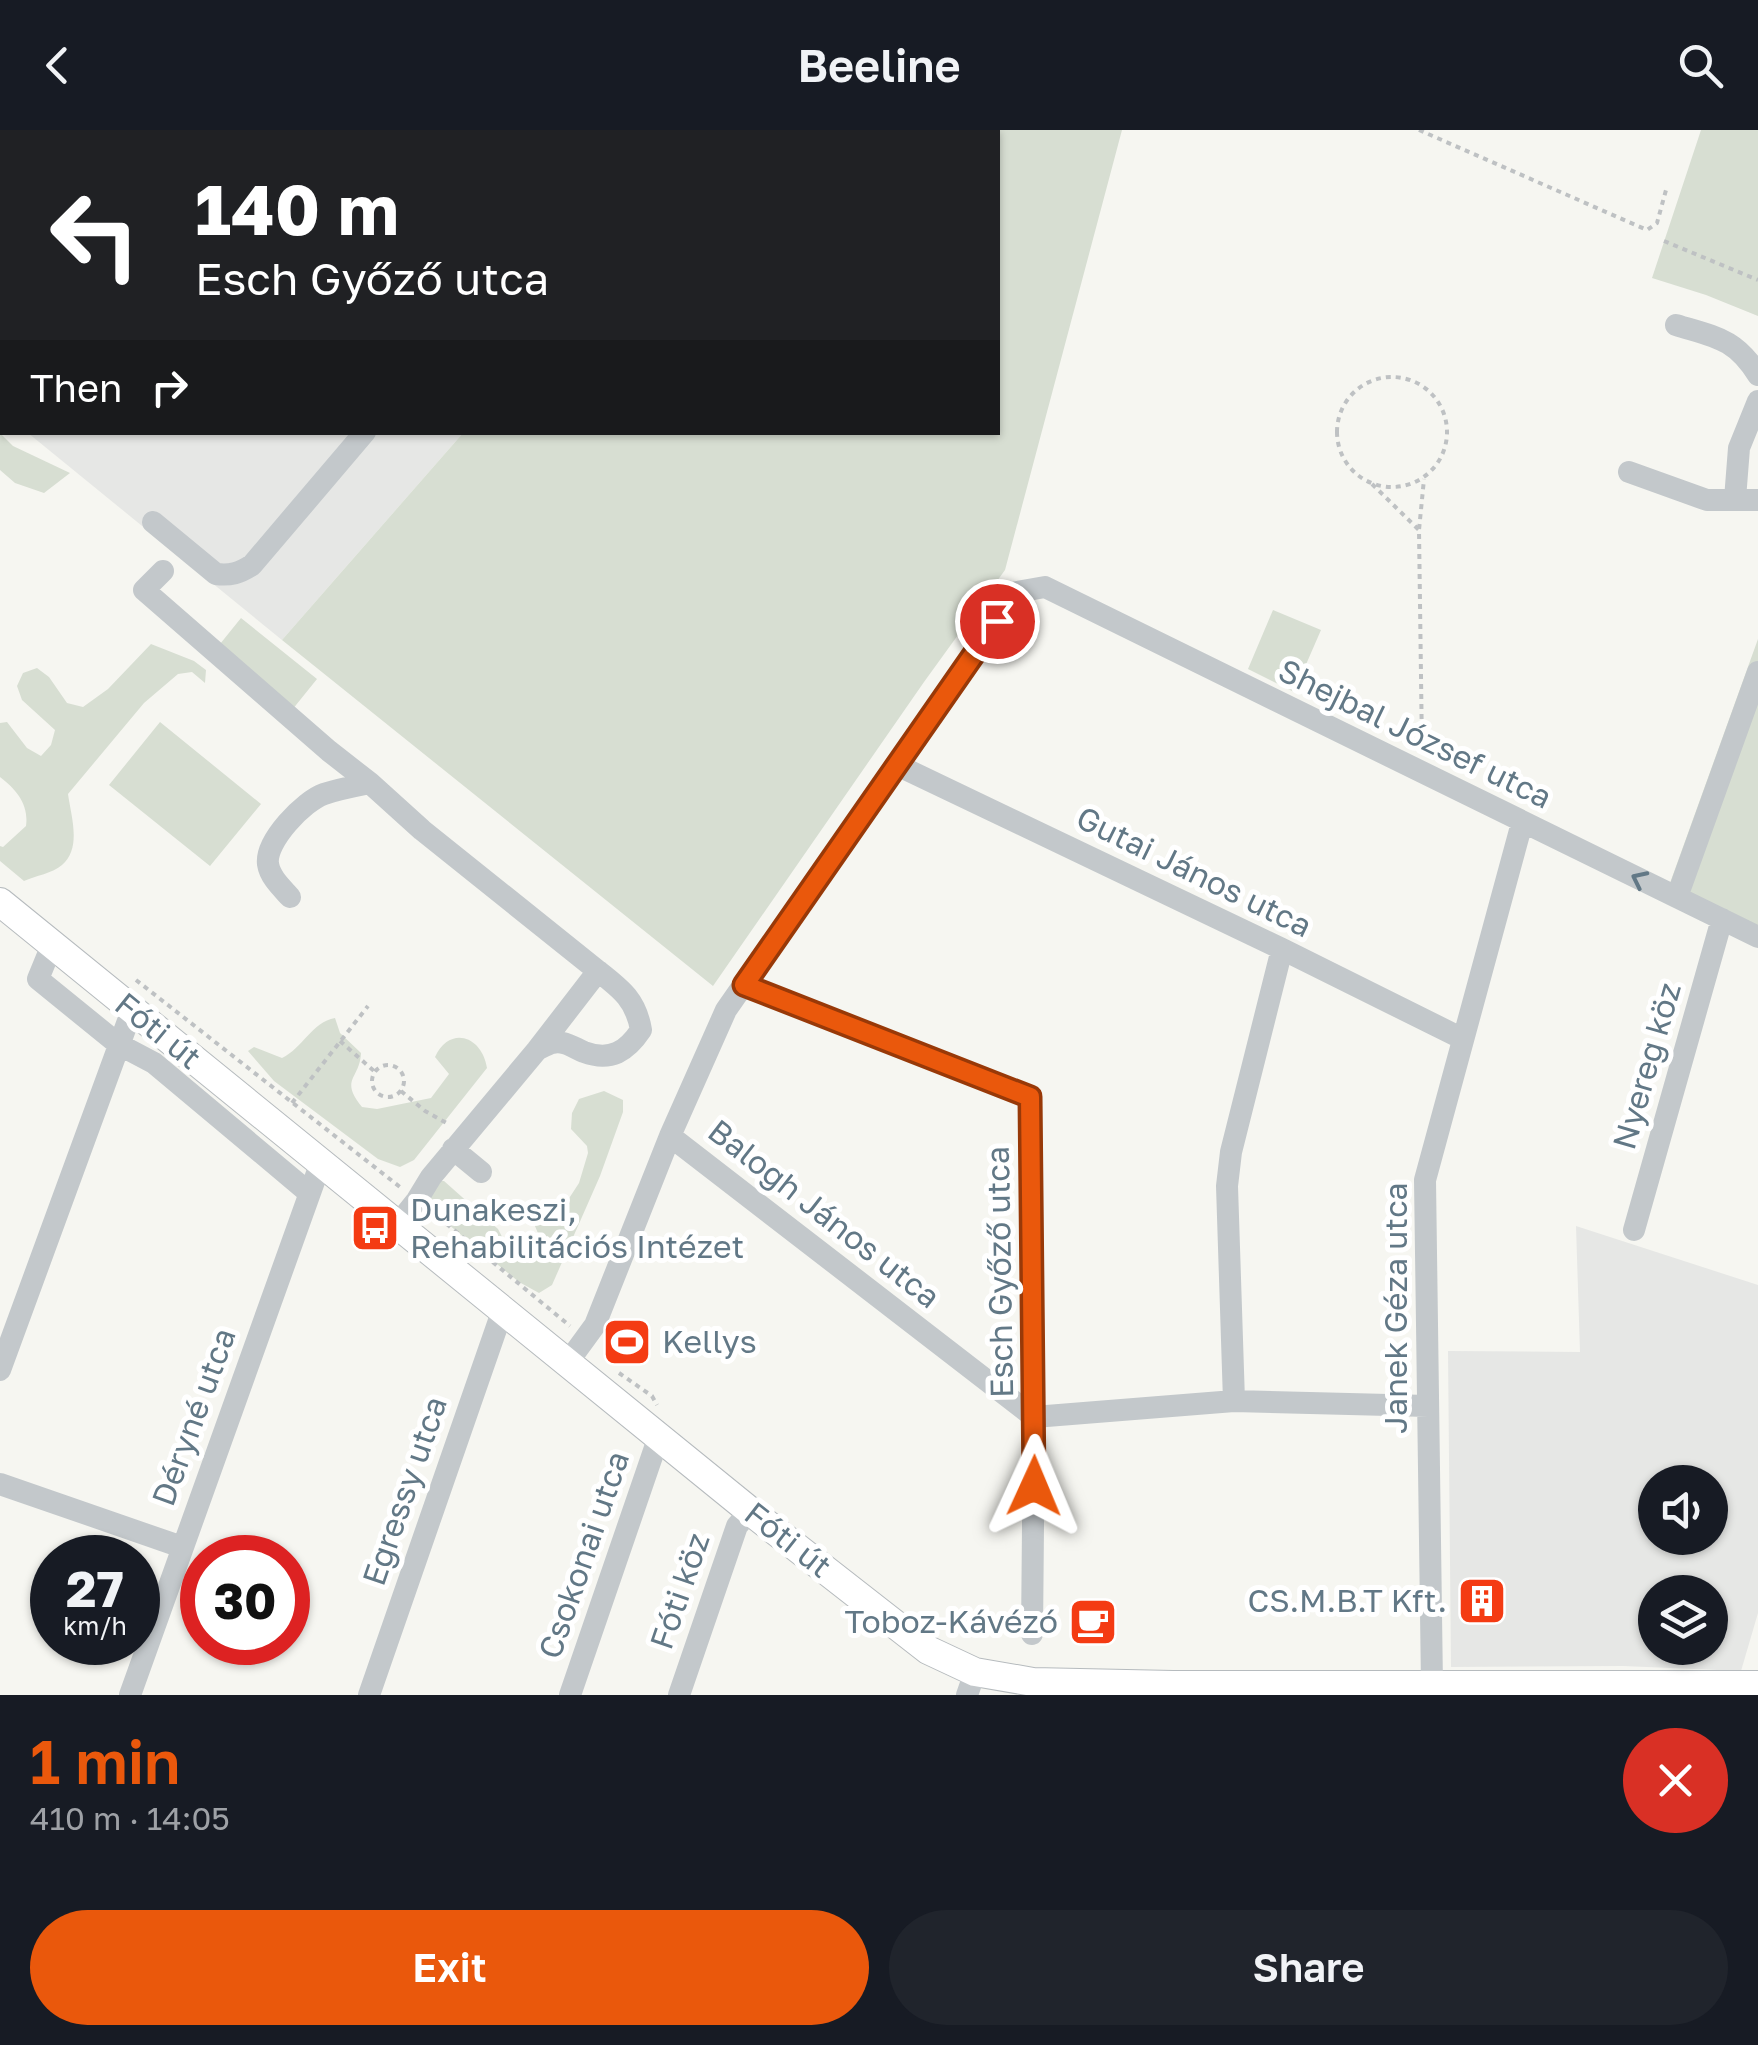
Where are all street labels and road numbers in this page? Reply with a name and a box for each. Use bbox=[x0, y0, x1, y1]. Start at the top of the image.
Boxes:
street label: Shejbal József utca bbox=[1273, 650, 1558, 816]
street label: Gutai János utca bbox=[1071, 798, 1318, 944]
street label: Nyereg köz bbox=[1604, 978, 1688, 1153]
street label: Fóti út bbox=[108, 984, 209, 1076]
street label: Balogh János utca bbox=[701, 1111, 948, 1315]
street label: Esch Győző utca bbox=[978, 1146, 1020, 1398]
street label: Janek Géza utca bbox=[1376, 1182, 1414, 1434]
street label: Déryné utca bbox=[143, 1323, 243, 1511]
street label: Egressy utca bbox=[354, 1391, 454, 1590]
street label: Csokonai utca bbox=[530, 1446, 636, 1663]
street label: Fóti út bbox=[738, 1494, 840, 1585]
street label: Fóti köz bbox=[642, 1528, 717, 1654]

